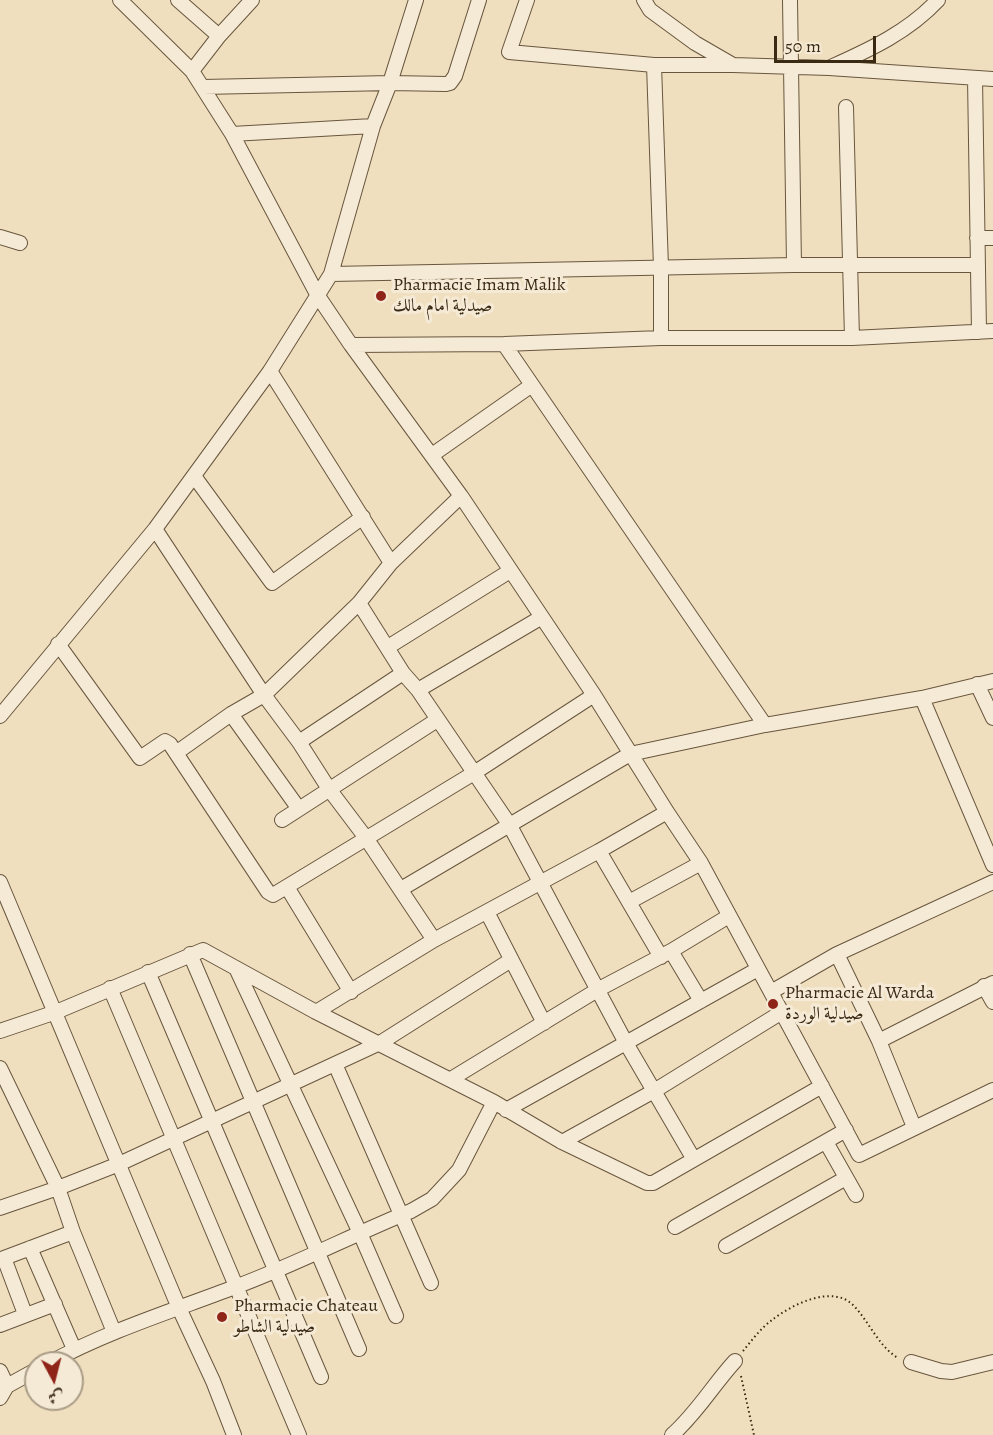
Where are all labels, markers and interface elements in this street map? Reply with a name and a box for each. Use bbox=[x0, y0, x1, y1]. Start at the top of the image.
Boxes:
scale bar bbox=[777, 24, 879, 62]
text: 50 m bbox=[785, 34, 821, 58]
place label: Pharmacie Imam Malik صيدلية امام مالك bbox=[393, 275, 566, 318]
marker: Pharmacie Imam Malik صيدلية امام مالك bbox=[374, 289, 388, 303]
place label: Pharmacie Al Warda صيدلية الوردة bbox=[785, 983, 934, 1026]
marker: Pharmacie Al Warda صيدلية الوردة bbox=[766, 997, 780, 1011]
place label: Pharmacie Chateau صيدلية الشاطو bbox=[234, 1296, 378, 1338]
marker: Pharmacie Chateau صيدلية الشاطو bbox=[215, 1310, 229, 1324]
north arrow bbox=[24, 1351, 84, 1411]
text: ش bbox=[47, 1385, 65, 1409]

